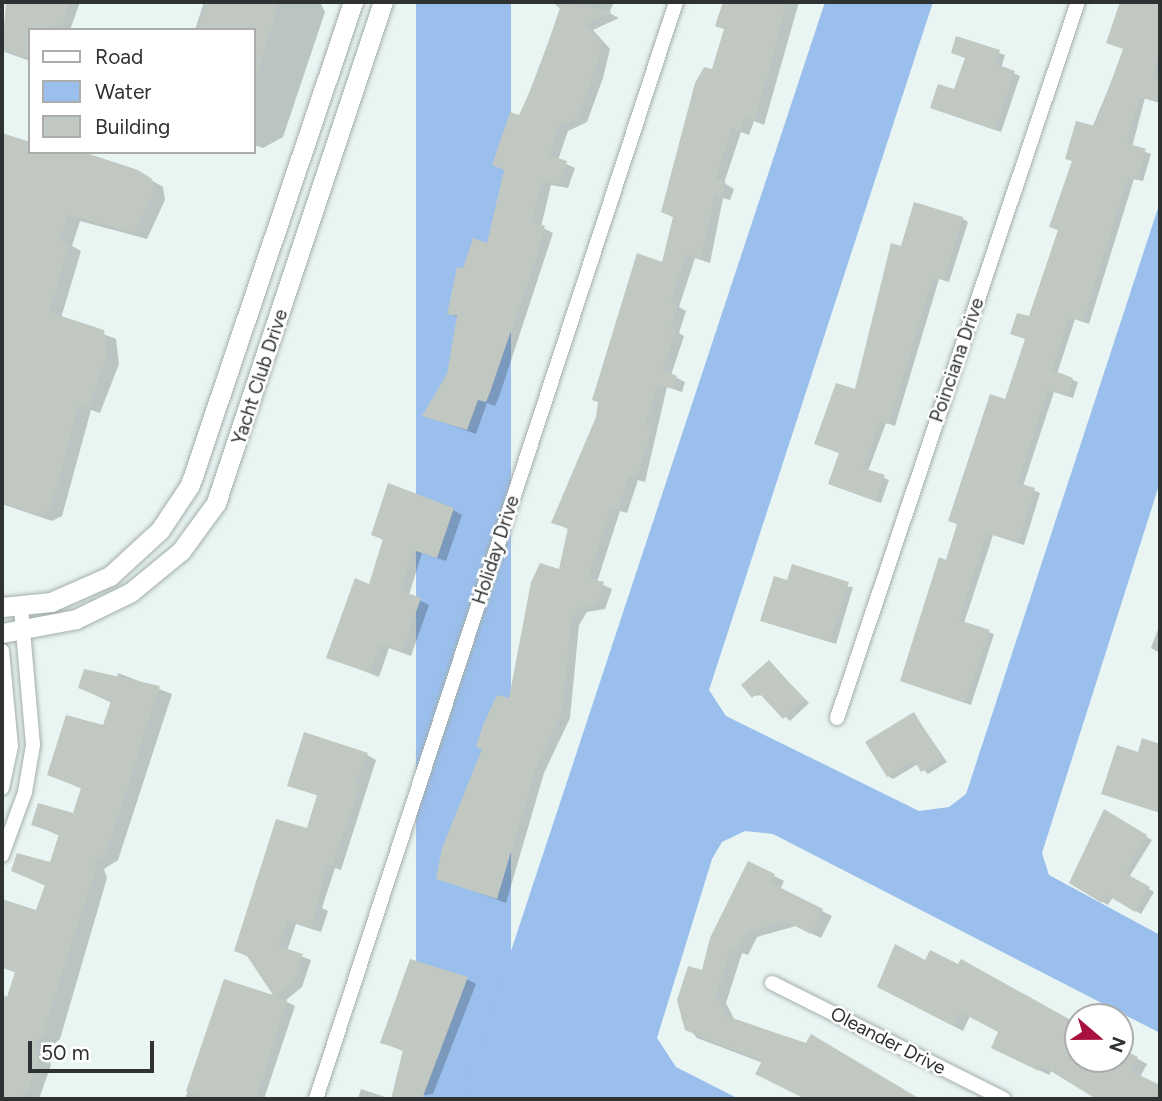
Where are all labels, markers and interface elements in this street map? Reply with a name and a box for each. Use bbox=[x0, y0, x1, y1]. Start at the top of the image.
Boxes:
legend bbox=[28, 28, 256, 154]
text: Road bbox=[95, 44, 143, 69]
text: Water bbox=[95, 79, 151, 104]
text: Building bbox=[95, 114, 170, 139]
street label: Poinciana Drive bbox=[925, 295, 989, 425]
street label: Yacht Club Drive bbox=[227, 306, 293, 448]
street label: Holiday Drive bbox=[468, 493, 524, 607]
street label: Oleander Drive bbox=[827, 1002, 949, 1080]
north arrow bbox=[1064, 1003, 1134, 1073]
scale bar bbox=[32, 1028, 158, 1072]
text: N bbox=[1104, 1034, 1131, 1056]
text: 50 m bbox=[41, 1040, 90, 1065]

